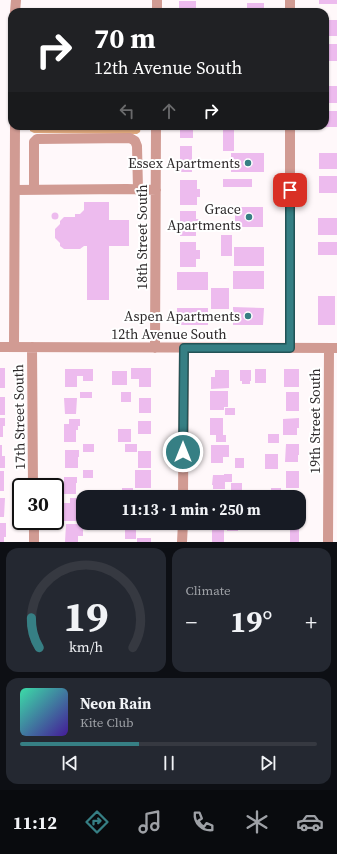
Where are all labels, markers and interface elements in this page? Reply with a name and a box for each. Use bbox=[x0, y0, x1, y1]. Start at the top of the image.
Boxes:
text: 70 m bbox=[94, 19, 156, 57]
icon: right bbox=[28, 24, 80, 76]
text: 12th Avenue South bbox=[94, 55, 242, 80]
icon: left bbox=[116, 100, 138, 122]
icon: ahead bbox=[158, 100, 180, 122]
icon: right bbox=[200, 100, 222, 122]
place label: Essex Apartments bbox=[128, 153, 240, 173]
marker: Essex Apartments bbox=[243, 158, 253, 168]
pin bbox=[273, 173, 307, 207]
icon: arrive bbox=[279, 179, 301, 201]
street label: 18th Street South bbox=[132, 184, 152, 290]
place label: Grace Apartments bbox=[167, 199, 241, 235]
marker: Grace Apartments bbox=[244, 212, 254, 222]
place label: Aspen Apartments bbox=[124, 306, 240, 326]
marker: Aspen Apartments bbox=[243, 311, 253, 321]
street label: 12th Avenue South bbox=[111, 324, 227, 344]
street label: 17th Street South bbox=[8, 364, 30, 470]
street label: 19th Street South bbox=[305, 368, 325, 474]
position arrow bbox=[162, 431, 204, 473]
speed limit sign: 30 bbox=[12, 478, 64, 530]
text: 11:13 · 1 min · 250 m bbox=[122, 499, 261, 520]
text: Climate bbox=[186, 582, 231, 599]
text: 19 bbox=[63, 588, 108, 645]
text: 19° bbox=[230, 601, 272, 642]
text: − bbox=[186, 607, 197, 637]
text: + bbox=[305, 607, 317, 637]
text: km/h bbox=[69, 637, 103, 657]
text: Neon Rain bbox=[80, 693, 151, 714]
text: Kite Club bbox=[80, 714, 133, 731]
icon: previous bbox=[59, 752, 81, 774]
icon: pause bbox=[158, 752, 180, 774]
icon: next bbox=[257, 752, 279, 774]
icon: directions bbox=[83, 808, 111, 836]
icon: music bbox=[136, 808, 164, 836]
icon: phone bbox=[189, 808, 217, 836]
icon: climate bbox=[243, 808, 271, 836]
icon: car bbox=[296, 808, 324, 836]
text: 11:12 bbox=[13, 810, 57, 835]

